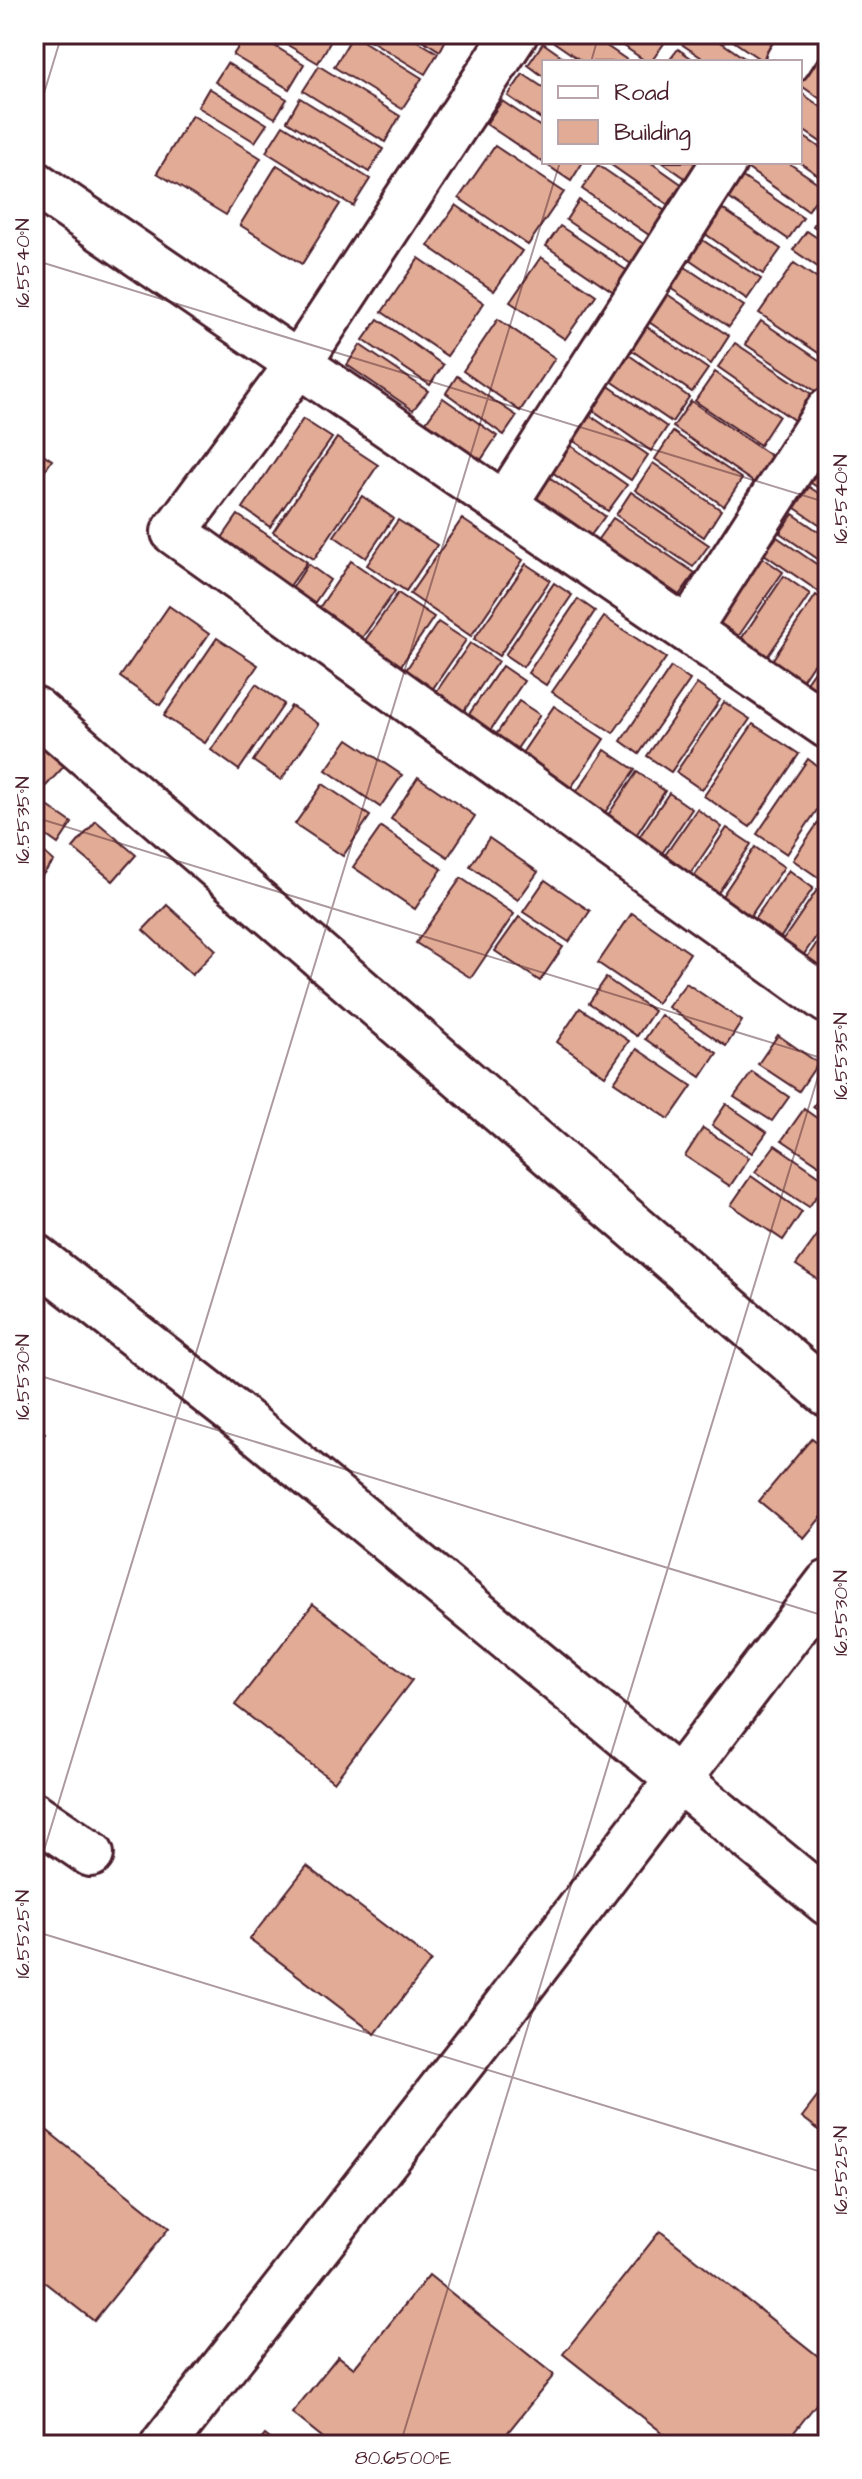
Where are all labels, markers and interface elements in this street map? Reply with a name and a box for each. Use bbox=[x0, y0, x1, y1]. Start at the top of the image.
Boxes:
legend bbox=[542, 60, 802, 164]
text: Road bbox=[614, 76, 669, 110]
text: Building bbox=[614, 116, 691, 151]
text: 16.5540°N bbox=[9, 218, 37, 308]
text: 16.5540°N bbox=[827, 454, 855, 544]
text: 16.5535°N bbox=[9, 776, 37, 864]
text: 16.5535°N bbox=[827, 1012, 855, 1100]
text: 16.5530°N bbox=[9, 1334, 37, 1420]
text: 16.5530°N bbox=[827, 1570, 855, 1656]
text: 16.5525°N bbox=[9, 1890, 37, 1978]
text: 16.5525°N bbox=[827, 2126, 855, 2214]
text: 80.6500°E bbox=[355, 2444, 451, 2472]

